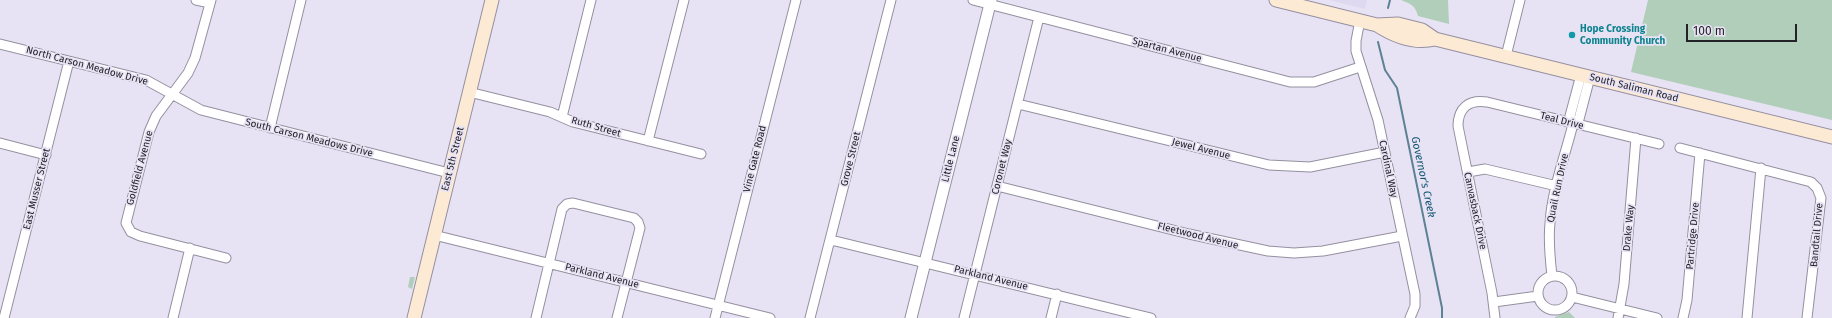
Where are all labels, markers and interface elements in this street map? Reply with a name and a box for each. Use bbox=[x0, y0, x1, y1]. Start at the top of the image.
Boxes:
scale bar bbox=[1688, 16, 1799, 42]
place label: Hope Crossing Community Church bbox=[1580, 23, 1665, 46]
text: 100 m bbox=[1693, 24, 1725, 38]
marker: Hope Crossing Community Church bbox=[1567, 30, 1577, 40]
street label: Spartan Avenue bbox=[1131, 35, 1203, 65]
street label: North Carson Meadow Drive bbox=[25, 44, 149, 88]
street label: South Saliman Road bbox=[1588, 71, 1680, 105]
street label: Teal Drive bbox=[1539, 110, 1585, 132]
street label: Ruth Street bbox=[570, 114, 622, 140]
street label: South Carson Meadows Drive bbox=[244, 116, 374, 160]
street label: Vine Gate Road bbox=[741, 124, 769, 194]
street label: East 5th Street bbox=[439, 126, 467, 192]
street label: Goldfield Avenue bbox=[124, 129, 156, 207]
street label: Grove Street bbox=[838, 130, 864, 188]
street label: Little Lane bbox=[939, 134, 963, 184]
water label: Governor's Creek bbox=[1408, 135, 1438, 219]
street label: Jewel Avenue bbox=[1170, 136, 1232, 162]
street label: Coronet Way bbox=[989, 138, 1015, 196]
street label: Cardinal Way bbox=[1376, 139, 1400, 199]
street label: East Musser Street bbox=[21, 147, 53, 231]
street label: Quail Run Drive bbox=[1545, 152, 1571, 224]
street label: Canvasback Drive bbox=[1461, 171, 1489, 251]
street label: Partridge Drive bbox=[1684, 202, 1702, 270]
street label: Bandtail Drive bbox=[1808, 203, 1826, 267]
street label: Drake Way bbox=[1621, 204, 1637, 252]
street label: Fleetwood Avenue bbox=[1156, 220, 1240, 252]
street label: Parkland Avenue bbox=[564, 261, 640, 291]
street label: Parkland Avenue bbox=[953, 263, 1029, 293]

